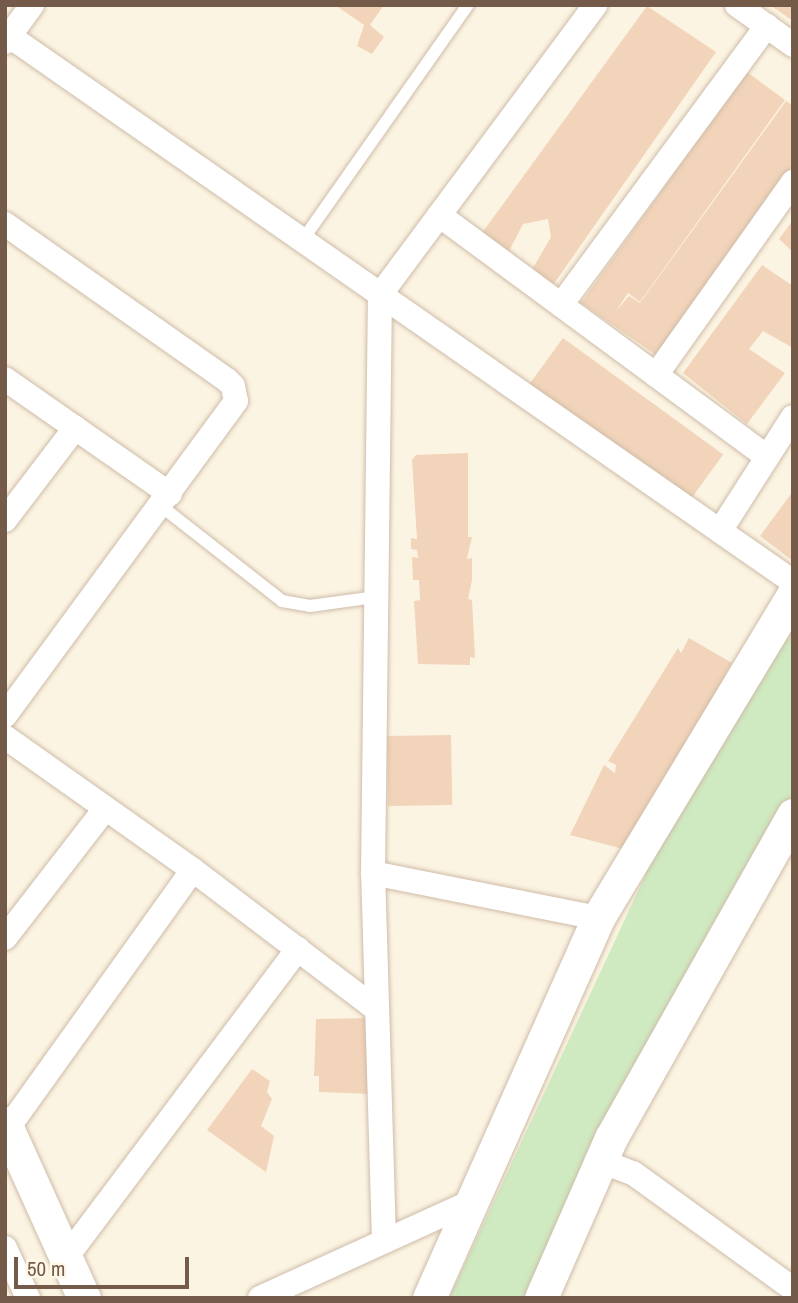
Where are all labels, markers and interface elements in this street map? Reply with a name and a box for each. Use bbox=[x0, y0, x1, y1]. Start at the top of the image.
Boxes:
scale bar bbox=[18, 1244, 192, 1288]
text: 50 m bbox=[27, 1254, 65, 1283]

